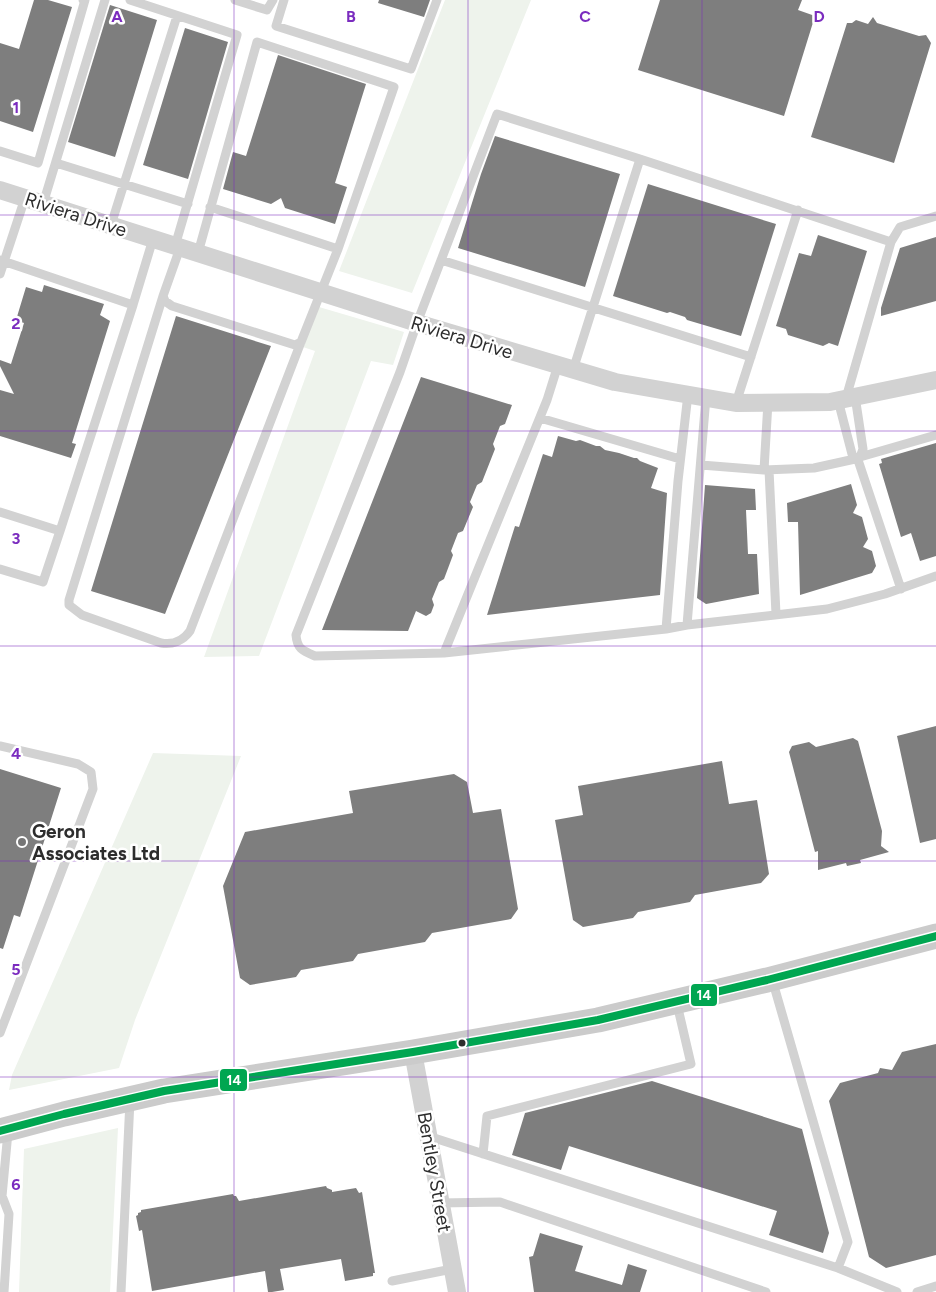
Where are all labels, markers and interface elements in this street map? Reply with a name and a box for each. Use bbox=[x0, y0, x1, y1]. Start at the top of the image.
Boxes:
text: A bbox=[111, 7, 123, 26]
text: B bbox=[346, 7, 356, 26]
text: C bbox=[579, 7, 591, 26]
text: D bbox=[813, 7, 825, 26]
text: 1 bbox=[13, 98, 19, 117]
street label: Riviera Drive bbox=[22, 187, 130, 242]
street label: Riviera Drive bbox=[408, 311, 516, 364]
text: 2 bbox=[11, 314, 21, 333]
text: 3 bbox=[12, 529, 21, 548]
text: 4 bbox=[11, 744, 21, 763]
place label: Geron Associates Ltd bbox=[32, 820, 160, 865]
marker: Geron Associates Ltd bbox=[16, 836, 28, 848]
text: 5 bbox=[11, 960, 21, 979]
line badge: 14 bbox=[690, 983, 718, 1007]
text: 14 bbox=[697, 987, 712, 1004]
unlabelled marker bbox=[457, 1038, 467, 1048]
line badge: 14 bbox=[219, 1068, 248, 1092]
text: 14 bbox=[227, 1072, 242, 1089]
street label: Bentley Street bbox=[413, 1110, 456, 1234]
text: 6 bbox=[11, 1175, 21, 1194]

